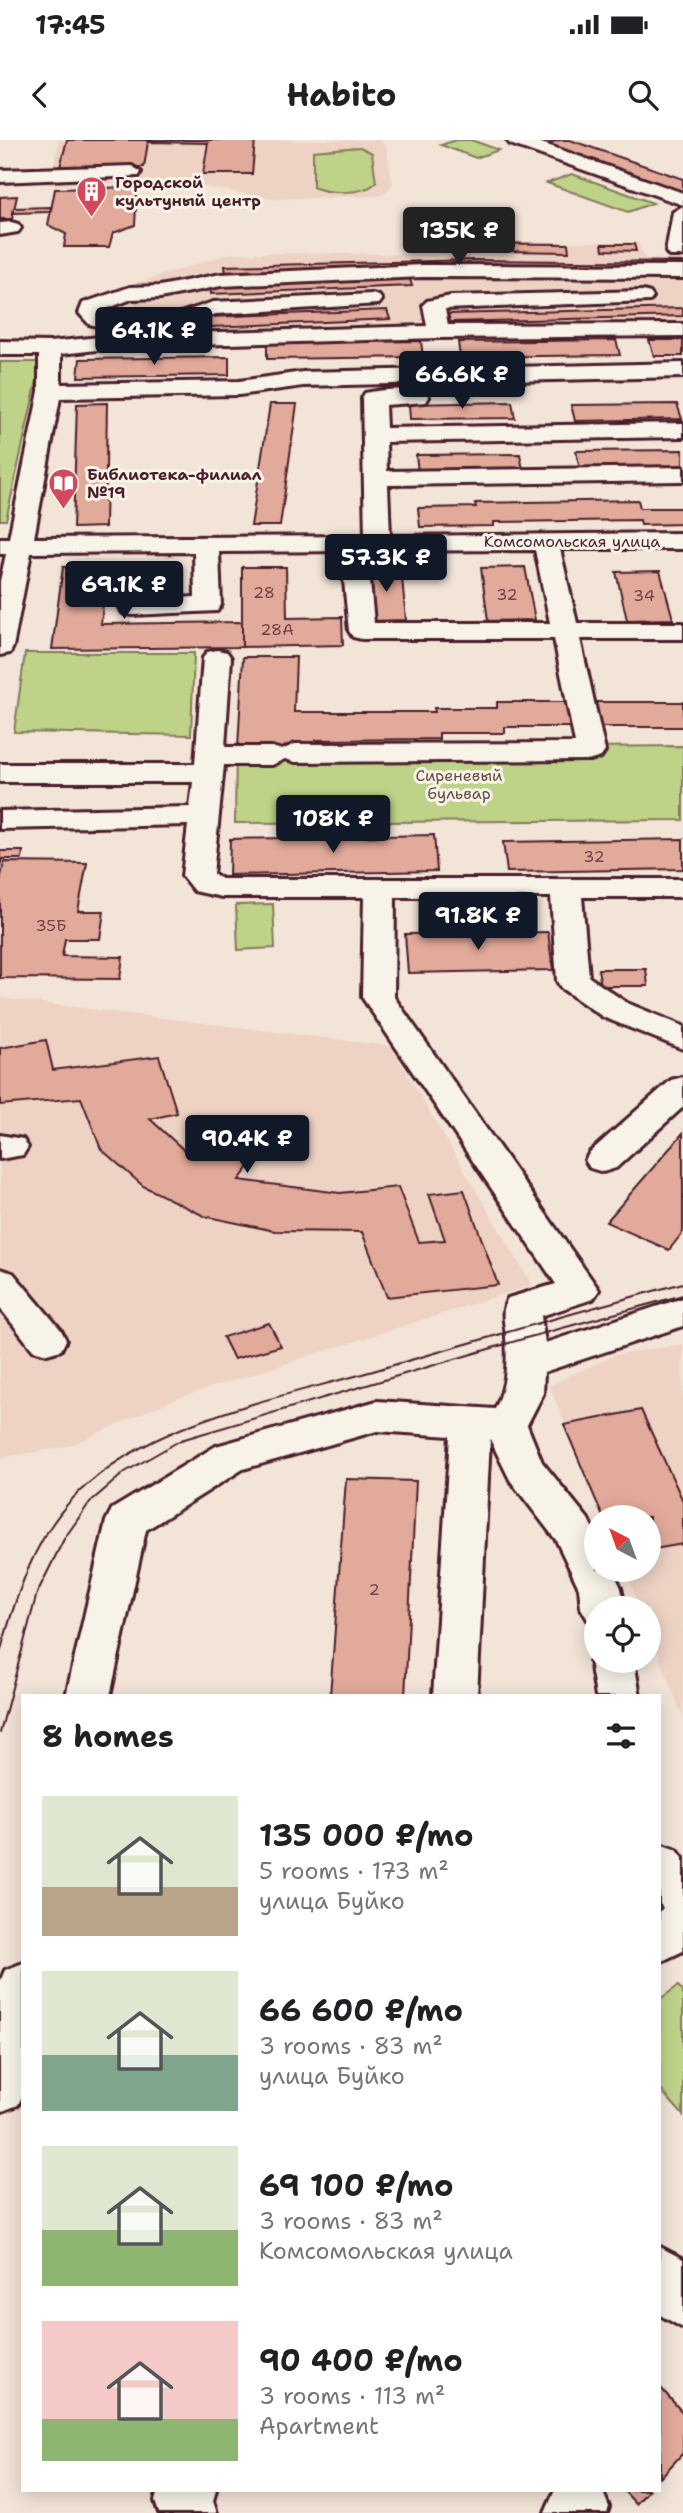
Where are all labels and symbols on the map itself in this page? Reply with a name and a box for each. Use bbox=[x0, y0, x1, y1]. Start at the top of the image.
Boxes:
place label: Городской культуный центр bbox=[115, 172, 261, 211]
building icon: Городской культуный центр bbox=[75, 174, 109, 218]
pin: 135K ₽ bbox=[402, 208, 516, 267]
pin: 64.1K ₽ bbox=[89, 308, 219, 367]
pin: 66.6K ₽ bbox=[397, 352, 527, 411]
place label: Библиотека-филиал №19 bbox=[87, 464, 262, 503]
library icon: Библиотека-филиал №19 bbox=[47, 466, 81, 510]
street label: Комсомольская улица bbox=[484, 531, 660, 552]
pin: 57.3K ₽ bbox=[321, 534, 451, 594]
pin: 69.1K ₽ bbox=[59, 561, 189, 621]
house number: 28 bbox=[253, 582, 275, 603]
house number: 32 bbox=[496, 584, 518, 605]
house number: 34 bbox=[633, 585, 655, 606]
house number: 28А bbox=[260, 619, 294, 640]
park label: Сиреневый бульвар bbox=[415, 765, 503, 804]
pin: 108K ₽ bbox=[276, 796, 390, 855]
house number: 32 bbox=[583, 846, 605, 867]
pin: 91.8K ₽ bbox=[413, 892, 543, 952]
house number: 35Б bbox=[35, 915, 67, 936]
pin: 90.4K ₽ bbox=[182, 1116, 312, 1175]
north arrow bbox=[584, 1505, 662, 1582]
house number: 2 bbox=[368, 1579, 380, 1600]

